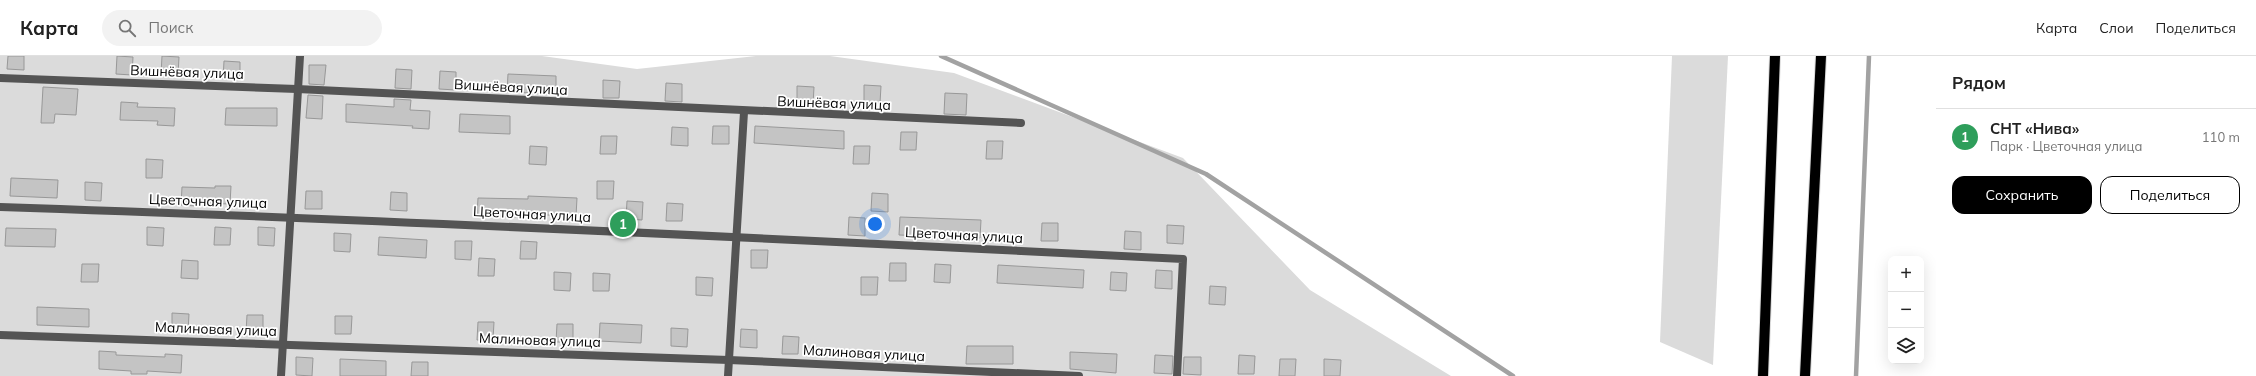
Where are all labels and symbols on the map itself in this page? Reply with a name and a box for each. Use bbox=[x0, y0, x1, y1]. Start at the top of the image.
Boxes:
street label: Вишнёвая улица bbox=[130, 61, 244, 83]
street label: Вишнёвая улица bbox=[454, 75, 568, 99]
street label: Вишнёвая улица bbox=[777, 92, 891, 114]
street label: Цветочная улица bbox=[149, 190, 267, 212]
street label: Цветочная улица bbox=[472, 202, 592, 226]
pin: 1 bbox=[610, 209, 636, 239]
your location bbox=[865, 214, 885, 234]
street label: Цветочная улица bbox=[904, 223, 1024, 247]
street label: Малиновая улица bbox=[155, 318, 277, 340]
street label: Малиновая улица bbox=[479, 329, 601, 351]
street label: Малиновая улица bbox=[803, 341, 925, 365]

